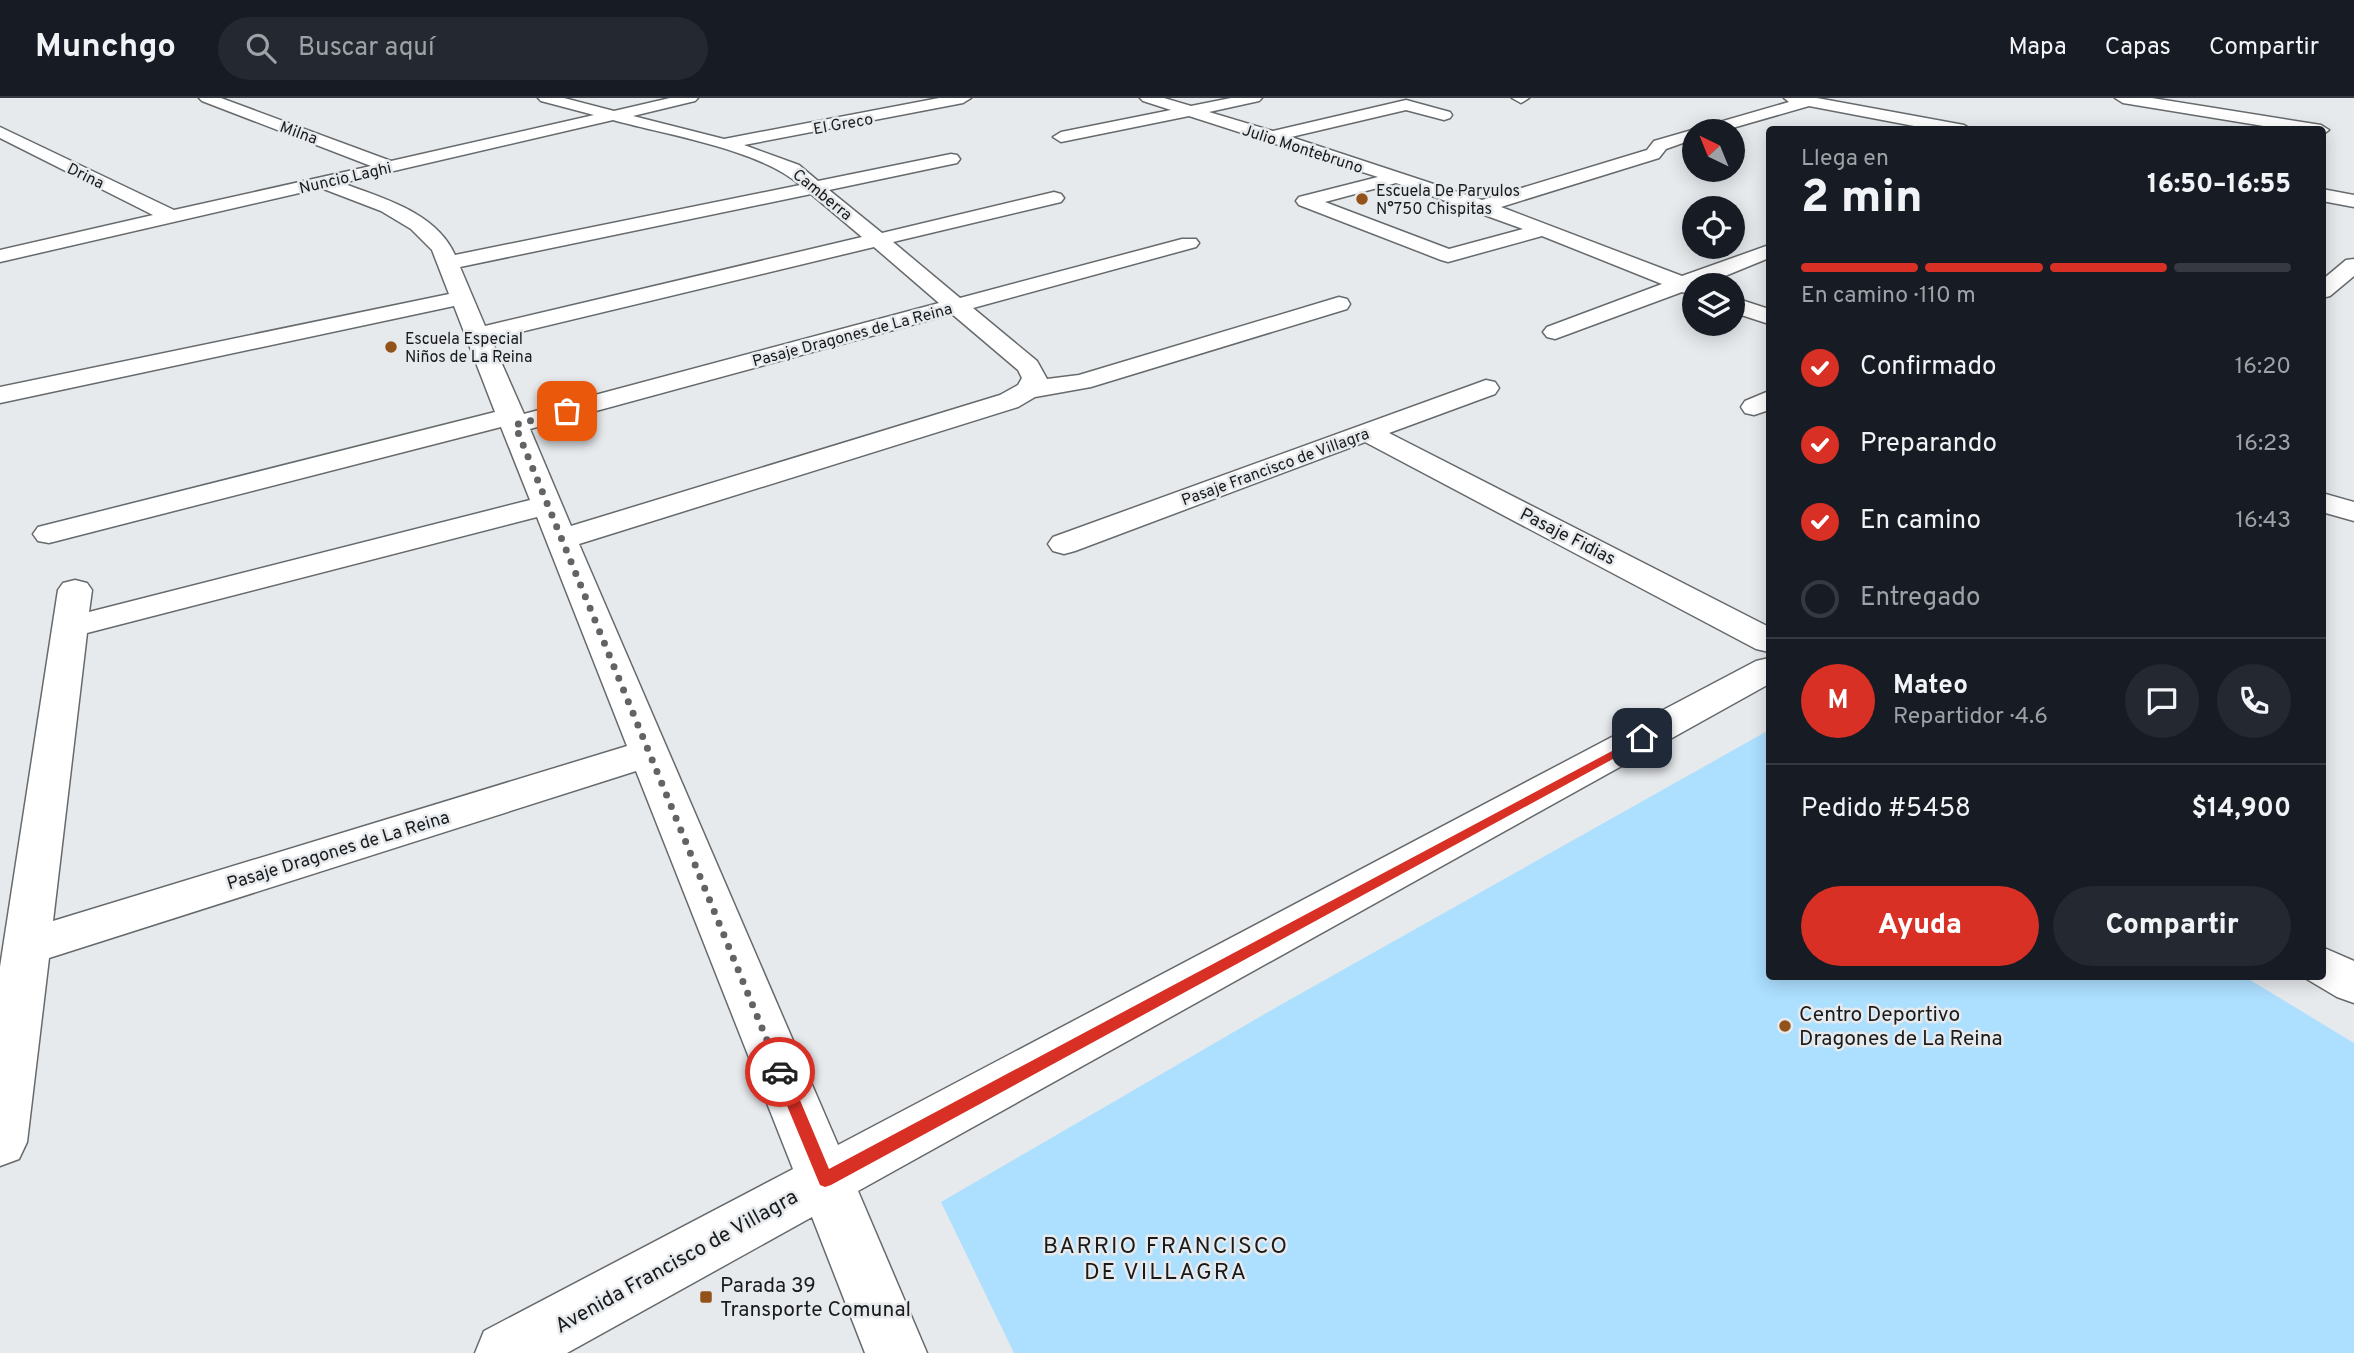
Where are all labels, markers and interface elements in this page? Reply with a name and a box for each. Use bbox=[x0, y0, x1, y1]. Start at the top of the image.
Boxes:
search box bbox=[218, 17, 708, 80]
text: Munchgo bbox=[35, 27, 176, 69]
icon: search bbox=[242, 29, 280, 67]
text: Buscar aquí bbox=[298, 32, 435, 65]
text: Mapa bbox=[2009, 33, 2067, 63]
text: Capas bbox=[2105, 33, 2171, 63]
text: Compartir bbox=[2209, 33, 2319, 63]
street label: El Greco bbox=[812, 110, 875, 140]
street label: Milna bbox=[277, 118, 320, 150]
north arrow bbox=[1682, 119, 1745, 182]
map controls bbox=[1682, 119, 1745, 336]
street label: Julio Montebruno bbox=[1239, 121, 1365, 179]
text: Llega en bbox=[1801, 145, 1889, 174]
street label: Drina bbox=[63, 159, 107, 194]
street label: Nuncio Laghi bbox=[297, 159, 394, 199]
street label: Camberra bbox=[788, 165, 856, 226]
text: 16:50–16:55 bbox=[2147, 169, 2291, 202]
text: 2 min bbox=[1801, 170, 1923, 229]
place label: Escuela De Parvulos N°750 Chispitas bbox=[1376, 182, 1520, 220]
marker: Escuela De Parvulos N°750 Chispitas bbox=[1354, 191, 1370, 207]
button: locate bbox=[1682, 196, 1745, 259]
button: layers bbox=[1682, 273, 1745, 336]
text: En camino · 110 m bbox=[1801, 282, 1976, 311]
street label: Pasaje Dragones de La Reina bbox=[750, 300, 955, 372]
place label: Escuela Especial Niños de La Reina bbox=[405, 330, 532, 368]
marker: Escuela Especial Niños de La Reina bbox=[383, 339, 399, 355]
icon: check bbox=[1801, 349, 1839, 387]
text: Confirmado bbox=[1860, 351, 1997, 384]
text: 16:20 bbox=[2235, 353, 2291, 382]
pin bbox=[537, 381, 597, 441]
icon: bag bbox=[548, 392, 586, 430]
street label: Pasaje Francisco de Villagra bbox=[1179, 425, 1372, 511]
icon: check bbox=[1801, 426, 1839, 464]
text: Preparando bbox=[1860, 428, 1997, 461]
text: 16:23 bbox=[2236, 430, 2291, 459]
street label: Pasaje Fidias bbox=[1516, 503, 1619, 571]
icon: check bbox=[1801, 503, 1839, 541]
text: En camino bbox=[1860, 505, 1981, 538]
text: 16:43 bbox=[2235, 507, 2291, 536]
text: Entregado bbox=[1860, 582, 1980, 615]
button: chat bbox=[2125, 664, 2199, 738]
button: phone bbox=[2217, 664, 2291, 738]
text: Mateo bbox=[1893, 670, 1968, 703]
text: M bbox=[1827, 685, 1849, 718]
text: Repartidor · 4.6 bbox=[1893, 703, 2048, 732]
pin bbox=[1612, 708, 1672, 768]
icon: home bbox=[1623, 719, 1661, 757]
text: Pedido #5458 bbox=[1801, 793, 1971, 826]
text: $14,900 bbox=[2191, 793, 2291, 826]
street label: Pasaje Dragones de La Reina bbox=[224, 807, 453, 896]
button: Ayuda bbox=[1801, 886, 2039, 966]
button: Compartir bbox=[2053, 886, 2291, 966]
place label: Centro Deportivo Dragones de La Reina bbox=[1799, 1002, 2003, 1053]
marker: Centro Deportivo Dragones de La Reina bbox=[1777, 1018, 1793, 1034]
courier bbox=[745, 1037, 815, 1107]
icon: car bbox=[761, 1053, 799, 1091]
street label: Avenida Francisco de Villagra bbox=[550, 1184, 803, 1341]
district label: BARRIO FRANCISCO DE VILLAGRA bbox=[1043, 1233, 1289, 1288]
place label: Parada 39 Transporte Comunal bbox=[720, 1273, 911, 1324]
marker: Parada 39 Transporte Comunal bbox=[698, 1289, 714, 1305]

